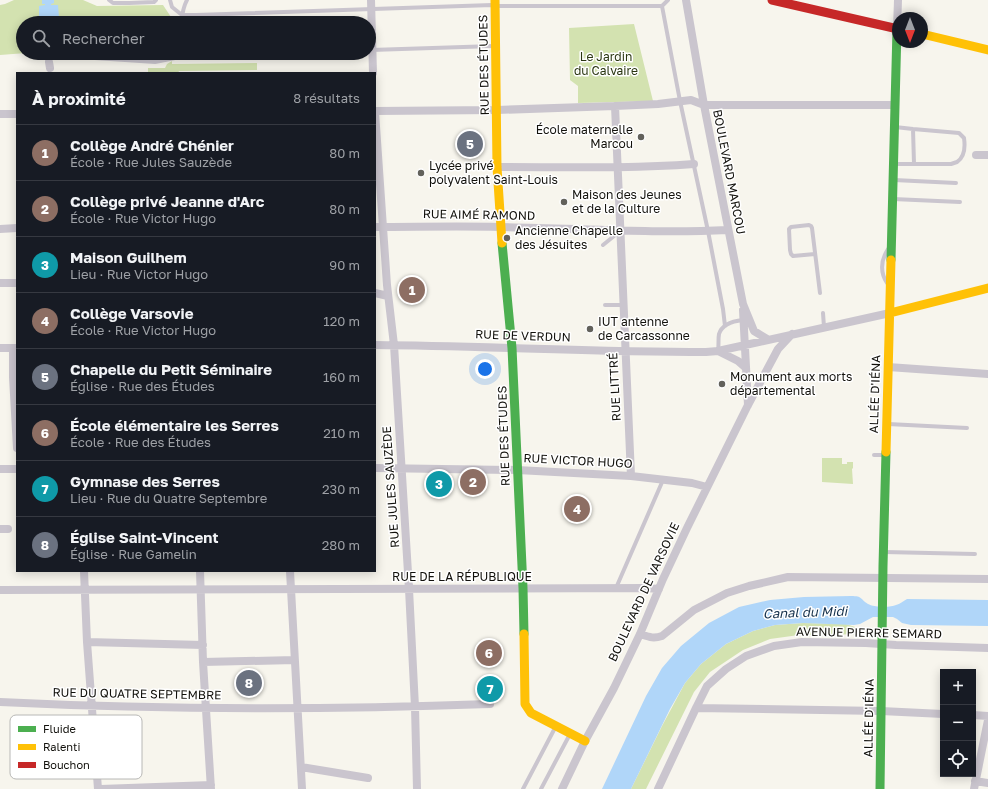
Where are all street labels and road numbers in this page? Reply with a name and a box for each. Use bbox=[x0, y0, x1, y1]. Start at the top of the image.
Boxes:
street label: RUE DES ÉTUDES bbox=[475, 14, 492, 115]
street label: BOULEVARD MARCOU bbox=[710, 108, 749, 236]
street label: RUE AIMÉ RAMOND bbox=[423, 206, 535, 223]
street label: RUE DE VERDUN bbox=[475, 326, 571, 345]
street label: RUE LITTRÉ bbox=[605, 352, 624, 422]
street label: ALLÉE D'IÉNA bbox=[866, 354, 883, 434]
street label: RUE DES ÉTUDES bbox=[494, 385, 513, 487]
street label: RUE JULES SAUZÈDE bbox=[379, 426, 402, 548]
street label: RUE VICTOR HUGO bbox=[523, 450, 633, 471]
street label: BOULEVARD DE VARSOVIE bbox=[605, 520, 682, 664]
street label: RUE DE LA RÉPUBLIQUE bbox=[392, 569, 532, 584]
street label: AVENUE PIERRE SEMARD bbox=[796, 624, 942, 641]
street label: ALLÉE D'IÉNA bbox=[860, 679, 877, 757]
street label: RUE DU QUATRE SEPTEMBRE bbox=[52, 685, 222, 702]

